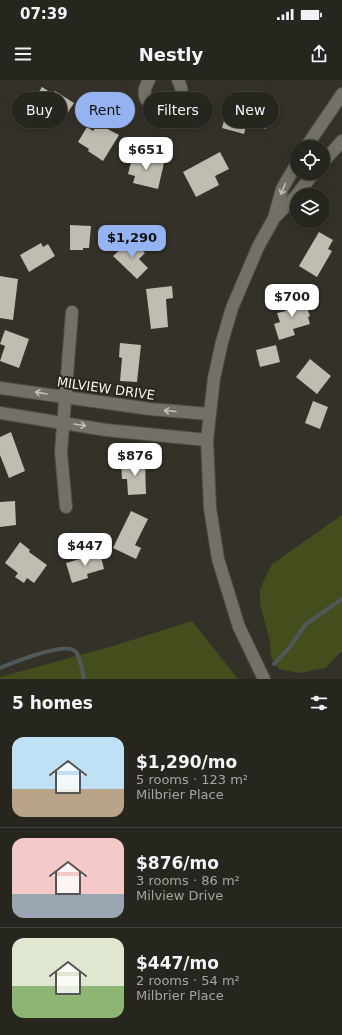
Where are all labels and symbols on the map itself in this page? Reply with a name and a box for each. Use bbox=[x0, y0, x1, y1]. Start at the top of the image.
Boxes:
pin: $651 bbox=[122, 137, 170, 171]
one-way arrow bbox=[278, 183, 286, 195]
pin: $1,290 bbox=[99, 225, 165, 259]
pin: $700 bbox=[268, 284, 316, 318]
street label: MILVIEW DRIVE bbox=[56, 374, 156, 403]
one-way arrow bbox=[35, 389, 48, 397]
one-way arrow bbox=[164, 407, 177, 415]
one-way arrow bbox=[73, 422, 86, 430]
pin: $876 bbox=[111, 443, 159, 477]
pin: $447 bbox=[61, 533, 109, 567]

